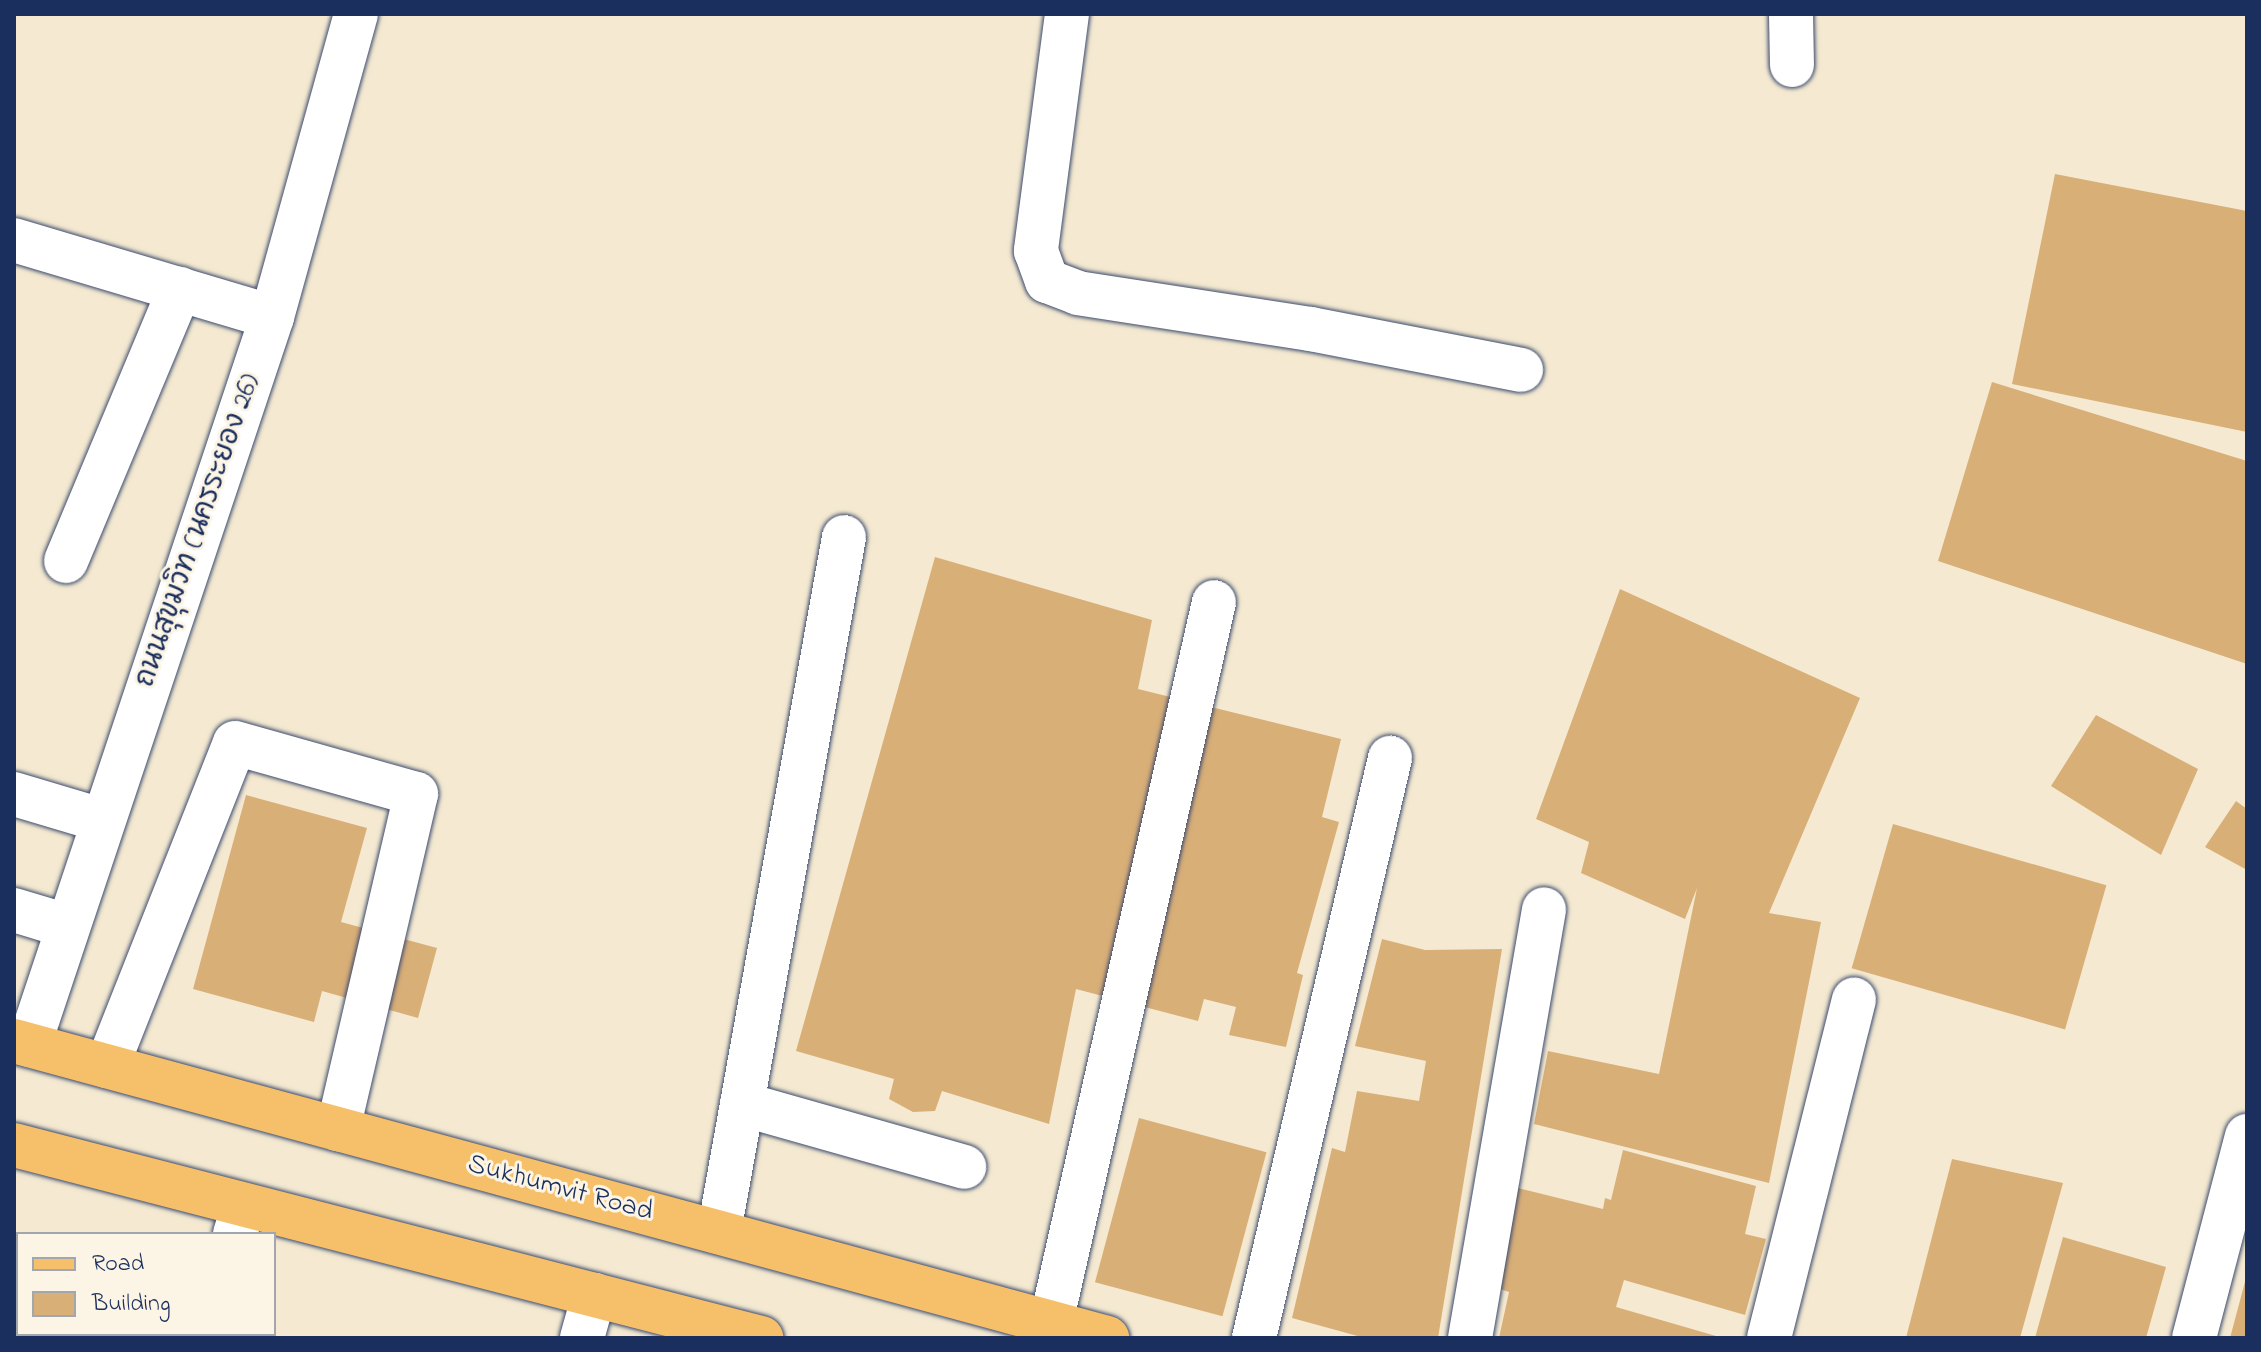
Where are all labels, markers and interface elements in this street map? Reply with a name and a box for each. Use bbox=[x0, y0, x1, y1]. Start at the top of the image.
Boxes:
street label: ถนนสุขุมวิท (นครระยอง 26) bbox=[130, 370, 268, 692]
street label: Sukhumvit Road bbox=[464, 1148, 656, 1230]
legend bbox=[16, 1232, 276, 1336]
text: Road bbox=[92, 1247, 144, 1282]
text: Building bbox=[92, 1287, 171, 1322]

